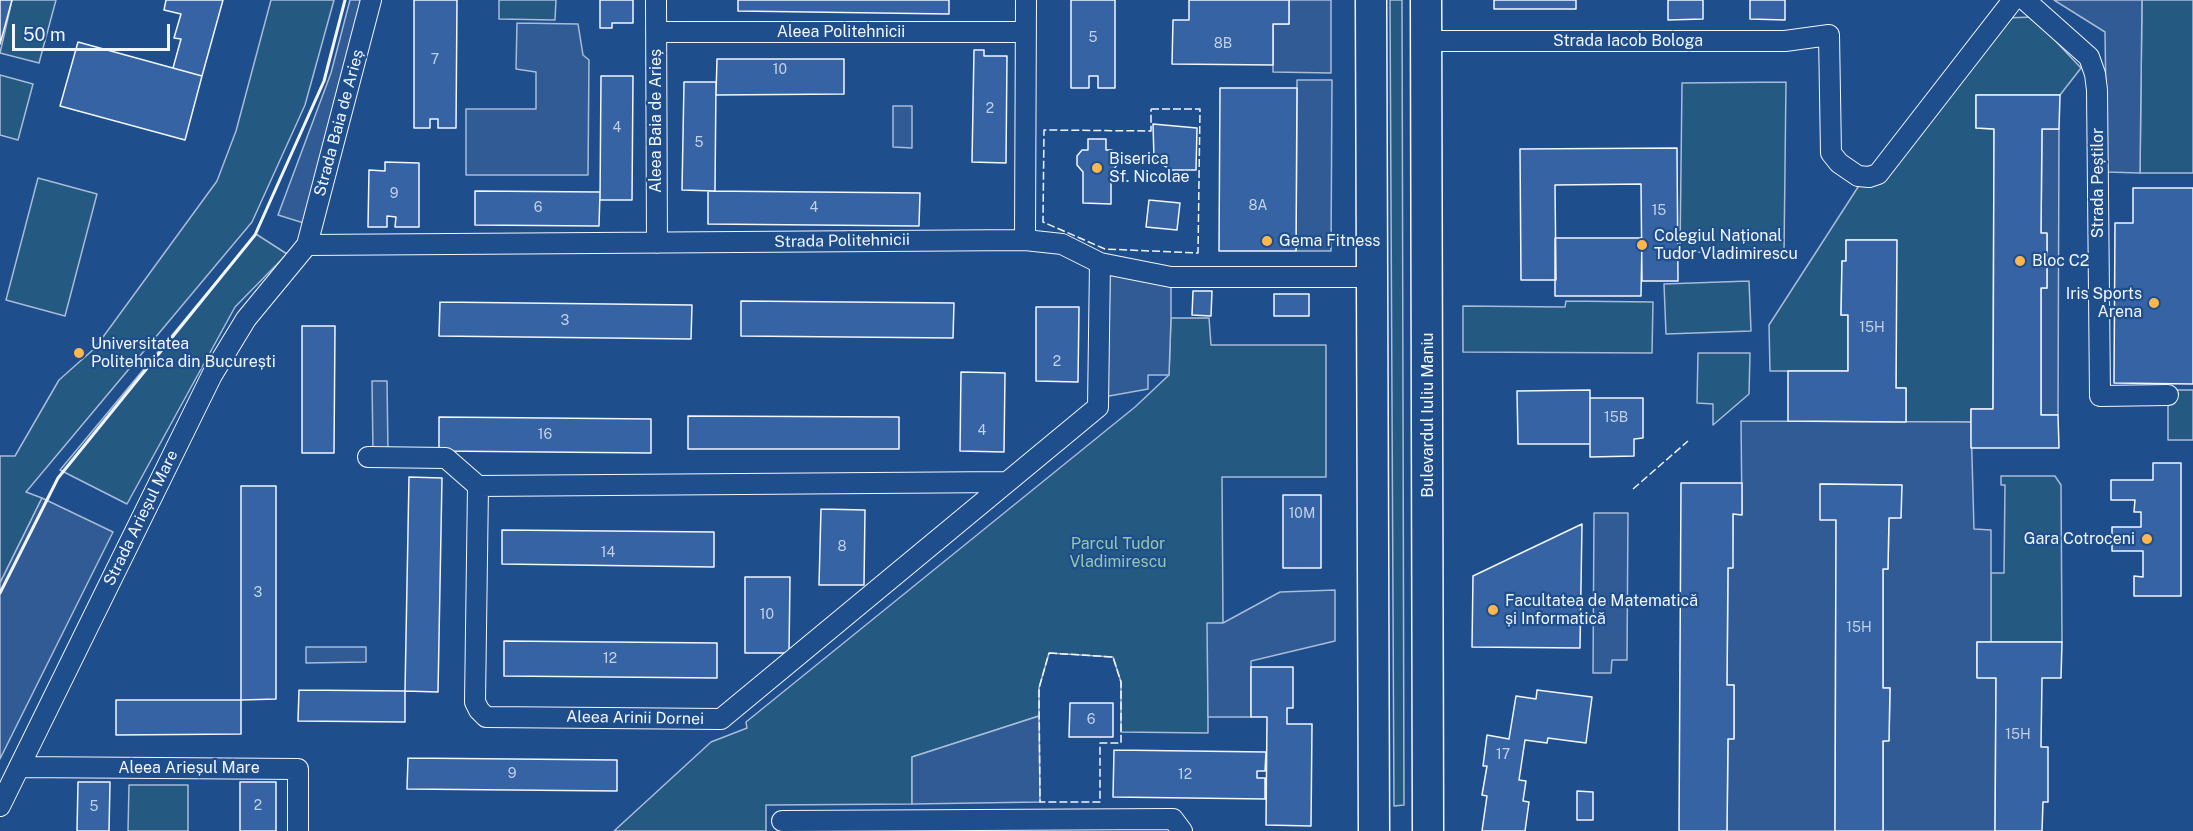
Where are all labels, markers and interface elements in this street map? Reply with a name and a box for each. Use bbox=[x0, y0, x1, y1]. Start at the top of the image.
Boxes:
scale bar bbox=[15, 12, 172, 50]
street label: Aleea Politehnicii bbox=[777, 22, 905, 42]
text: 50 m bbox=[23, 24, 66, 45]
house number: 5 bbox=[1089, 30, 1097, 46]
street label: Strada Iacob Bologa bbox=[1553, 31, 1703, 51]
house number: 8B bbox=[1214, 36, 1232, 52]
street label: Strada Baia de Arieș bbox=[310, 48, 368, 198]
street label: Aleea Baia de Arieș bbox=[646, 49, 666, 193]
house number: 7 bbox=[431, 52, 439, 68]
house number: 10 bbox=[773, 62, 787, 78]
house number: 2 bbox=[986, 101, 994, 117]
house number: 4 bbox=[613, 120, 621, 136]
street label: Strada Peștilor bbox=[2088, 128, 2108, 238]
house number: 5 bbox=[695, 135, 703, 151]
place label: Biserica Sf. Nicolae bbox=[1109, 149, 1190, 187]
marker: Biserica Sf. Nicolae bbox=[1090, 161, 1104, 175]
house number: 9 bbox=[390, 186, 398, 202]
house number: 8A bbox=[1248, 198, 1268, 214]
house number: 6 bbox=[534, 200, 542, 216]
house number: 4 bbox=[810, 200, 818, 216]
house number: 15 bbox=[1652, 203, 1666, 219]
place label: Colegiul Național Tudor Vladimirescu bbox=[1654, 226, 1798, 264]
street label: Strada Politehnicii bbox=[774, 230, 910, 252]
place label: Gema Fitness bbox=[1279, 231, 1380, 251]
marker: Gema Fitness bbox=[1260, 234, 1274, 248]
marker: Colegiul Național Tudor Vladimirescu bbox=[1635, 238, 1649, 252]
place label: Bloc C2 bbox=[2032, 251, 2089, 271]
marker: Bloc C2 bbox=[2013, 254, 2027, 268]
place label: Iris Sports Arena bbox=[2066, 284, 2142, 322]
marker: Iris Sports Arena bbox=[2147, 296, 2161, 310]
house number: 3 bbox=[561, 313, 569, 329]
house number: 15H bbox=[1859, 320, 1885, 336]
street label: Bulevardul Iuliu Maniu bbox=[1418, 332, 1438, 498]
place label: Universitatea Politehnica din București bbox=[91, 334, 276, 372]
marker: Universitatea Politehnica din București bbox=[72, 346, 86, 360]
house number: 2 bbox=[1053, 354, 1061, 370]
house number: 15B bbox=[1604, 410, 1628, 426]
house number: 4 bbox=[978, 423, 986, 439]
house number: 16 bbox=[538, 427, 552, 443]
street label: Strada Arieșul Mare bbox=[100, 447, 182, 589]
house number: 10M bbox=[1289, 506, 1315, 522]
place label: Gara Cotroceni bbox=[2024, 529, 2135, 549]
marker: Gara Cotroceni bbox=[2140, 532, 2154, 546]
park label: Parcul Tudor Vladimirescu bbox=[1069, 534, 1167, 572]
house number: 8 bbox=[837, 539, 847, 555]
house number: 14 bbox=[601, 545, 615, 561]
house number: 3 bbox=[254, 585, 262, 601]
place label: Facultatea de Matematică și Informatică bbox=[1505, 591, 1698, 629]
marker: Facultatea de Matematică și Informatică bbox=[1486, 603, 1500, 617]
house number: 10 bbox=[760, 607, 774, 623]
house number: 15H bbox=[1846, 620, 1872, 636]
house number: 12 bbox=[603, 651, 617, 667]
street label: Aleea Arinii Dornei bbox=[566, 707, 704, 729]
house number: 6 bbox=[1087, 712, 1095, 728]
house number: 15H bbox=[2005, 727, 2031, 743]
house number: 17 bbox=[1496, 747, 1510, 763]
street label: Aleea Arieșul Mare bbox=[118, 758, 260, 778]
house number: 9 bbox=[508, 766, 516, 782]
house number: 12 bbox=[1178, 767, 1192, 783]
house number: 2 bbox=[254, 798, 262, 814]
house number: 5 bbox=[90, 799, 98, 815]

